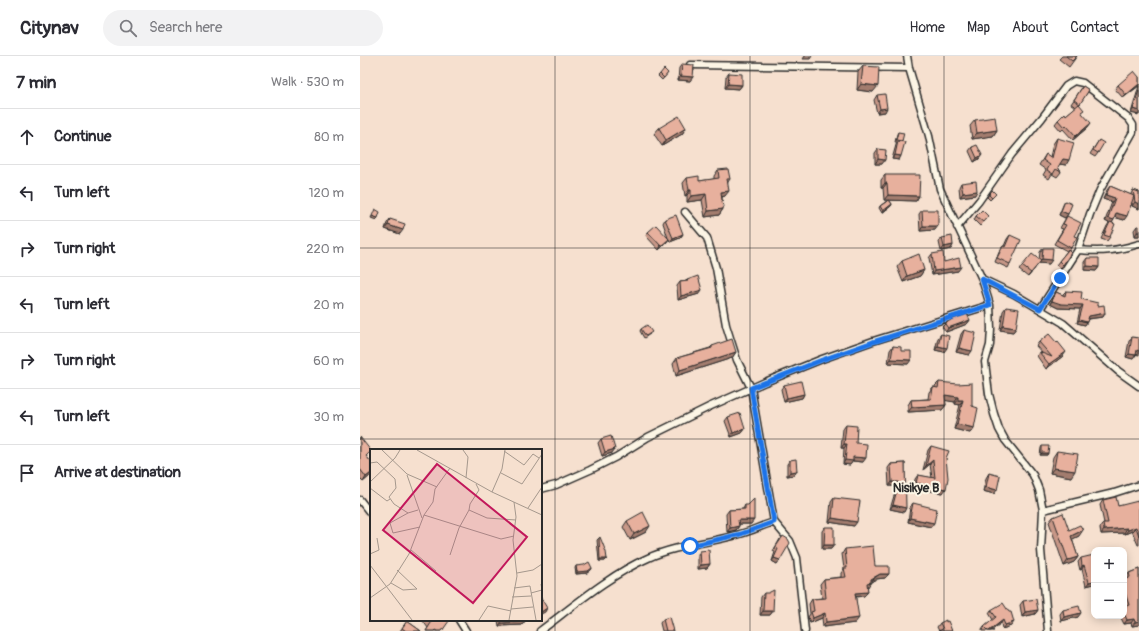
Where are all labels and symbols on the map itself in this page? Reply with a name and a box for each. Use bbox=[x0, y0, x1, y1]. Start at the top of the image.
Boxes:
route end bbox=[1051, 269, 1069, 287]
inset map bbox=[370, 449, 542, 621]
district label: Nisikye B bbox=[893, 480, 940, 496]
route start bbox=[681, 537, 699, 555]

